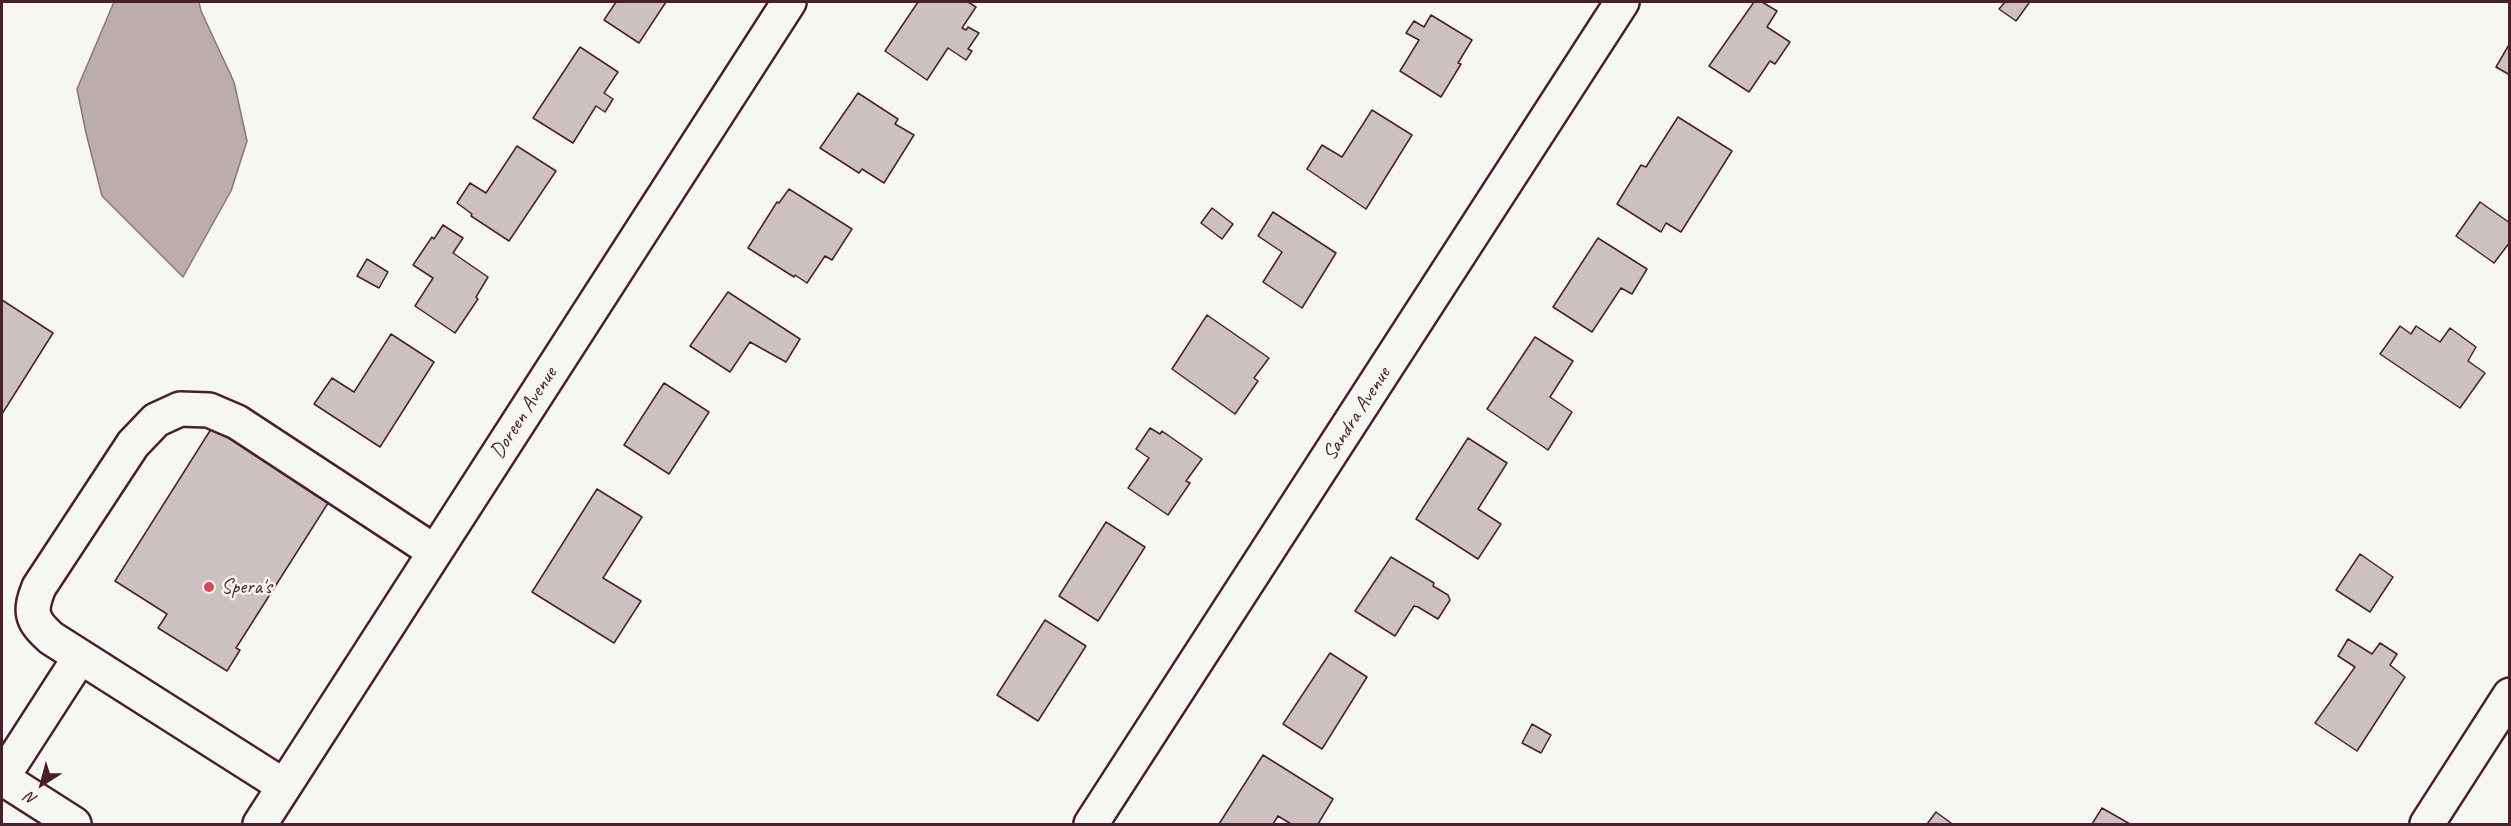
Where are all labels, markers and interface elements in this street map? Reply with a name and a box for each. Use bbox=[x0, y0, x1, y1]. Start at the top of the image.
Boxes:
street label: Doreen Avenue bbox=[485, 363, 563, 463]
street label: Sandra Avenue bbox=[1318, 363, 1396, 465]
place label: Spera's bbox=[221, 574, 272, 600]
marker: Spera's bbox=[202, 580, 216, 594]
north arrow bbox=[12, 754, 72, 814]
text: N bbox=[22, 788, 41, 810]

